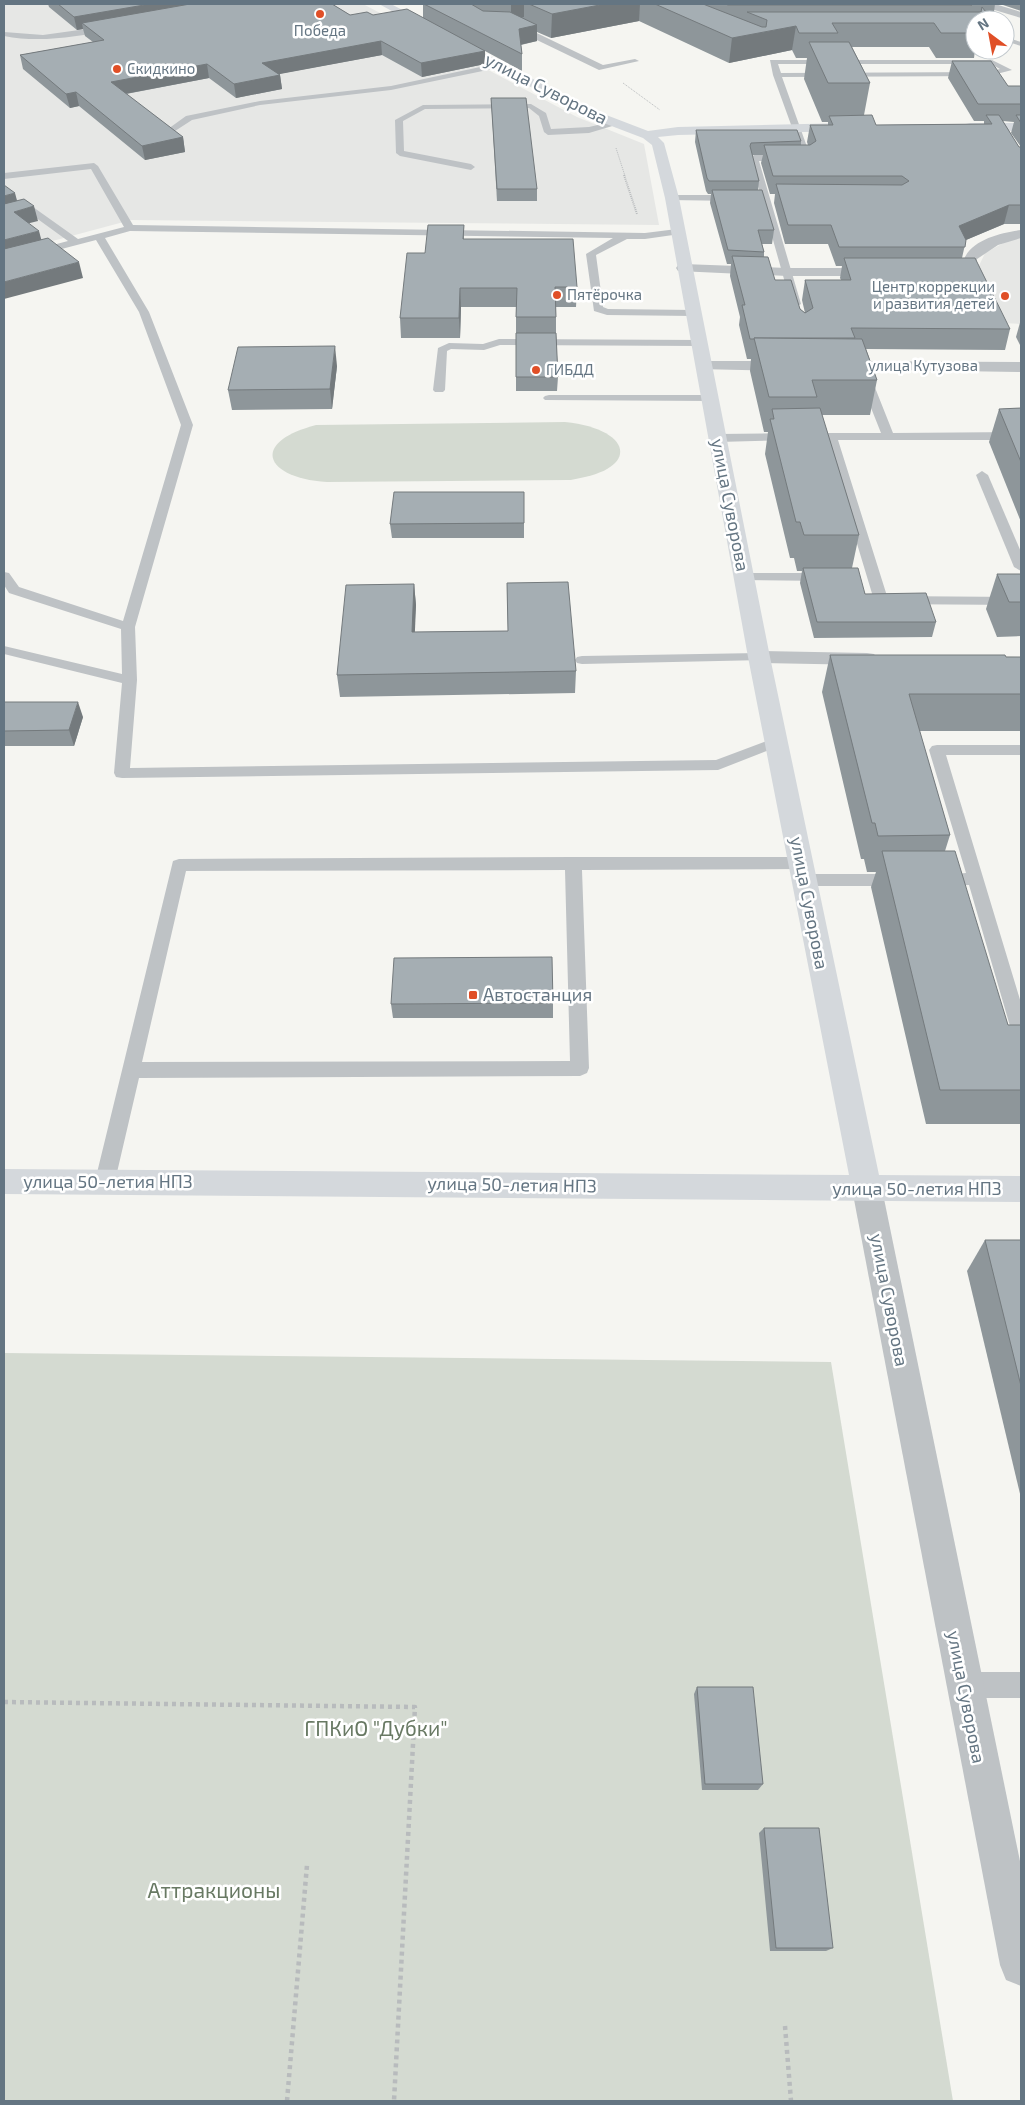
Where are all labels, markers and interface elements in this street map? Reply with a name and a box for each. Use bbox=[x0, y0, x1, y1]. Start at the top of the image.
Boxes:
marker: Победа bbox=[314, 8, 326, 20]
north arrow bbox=[965, 10, 1015, 60]
text: N bbox=[974, 14, 992, 33]
place label: Победа bbox=[294, 21, 346, 39]
street label: улица Суворова bbox=[481, 48, 612, 129]
place label: Скидкино bbox=[127, 59, 195, 77]
marker: Скидкино bbox=[111, 63, 123, 75]
place label: Центр коррекции и развития детей bbox=[872, 277, 995, 312]
place label: Пятёрочка bbox=[567, 285, 642, 303]
marker: Пятёрочка bbox=[551, 289, 563, 301]
marker: Центр коррекции и развития детей bbox=[999, 290, 1011, 302]
street label: улица Кутузова bbox=[868, 356, 978, 375]
place label: ГИБДД bbox=[546, 360, 594, 378]
marker: ГИБДД bbox=[530, 364, 542, 376]
street label: улица Суворова bbox=[707, 436, 755, 573]
street label: улица Суворова bbox=[786, 834, 834, 971]
place label: Автостанция bbox=[483, 983, 592, 1005]
marker: Автостанция bbox=[467, 989, 479, 1001]
street label: улица 50-летия НПЗ bbox=[23, 1170, 193, 1192]
street label: улица 50-летия НПЗ bbox=[427, 1172, 597, 1196]
street label: улица 50-летия НПЗ bbox=[832, 1177, 1002, 1199]
street label: улица Суворова bbox=[866, 1231, 914, 1368]
street label: улица Суворова bbox=[943, 1628, 991, 1765]
park label: ГПКиО "Дубки" bbox=[304, 1715, 448, 1741]
park label: Аттракционы bbox=[148, 1877, 280, 1902]

